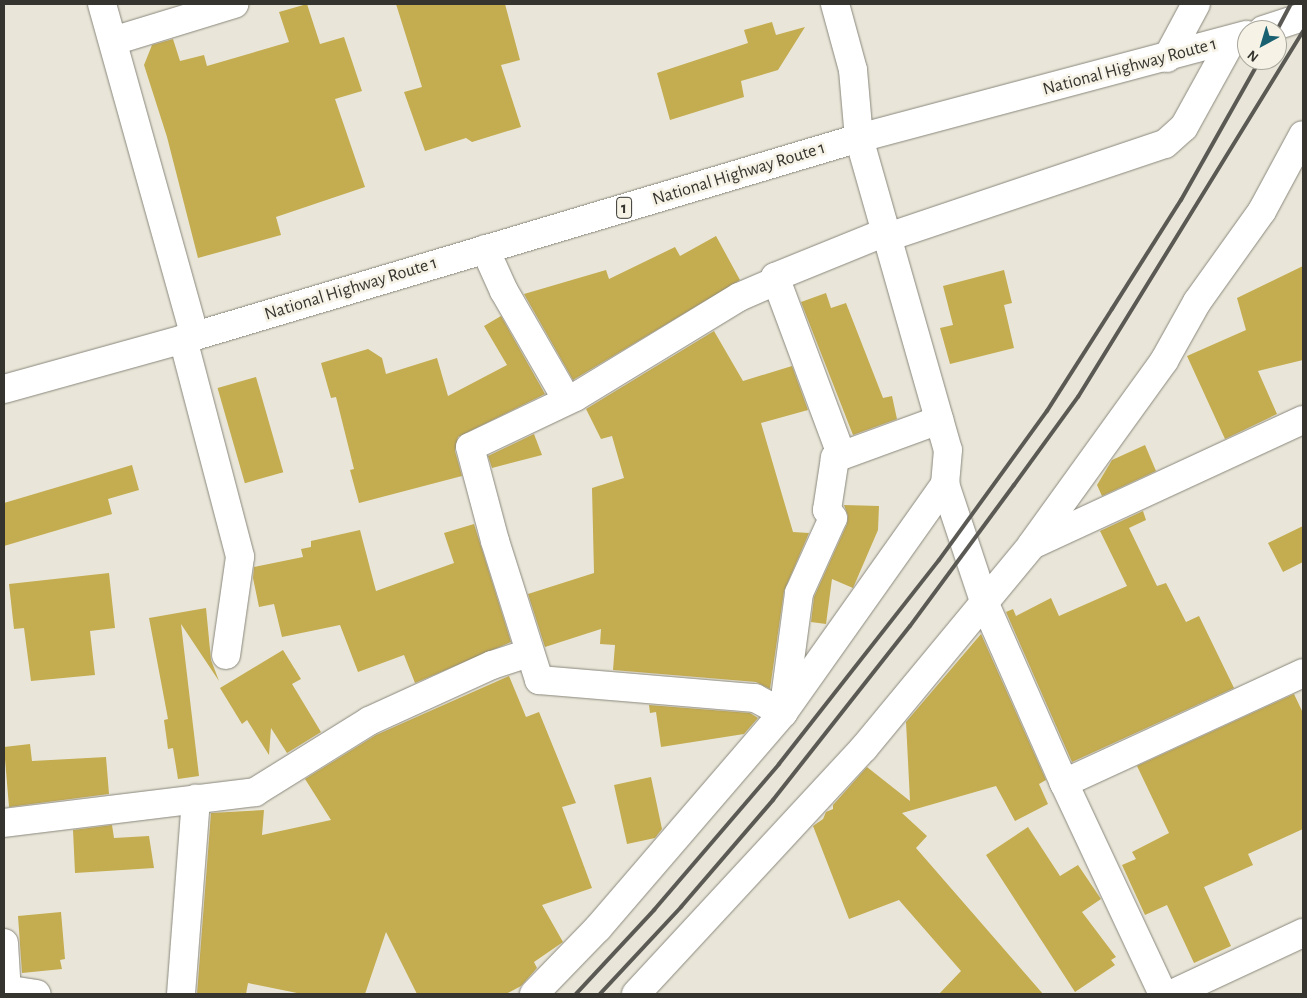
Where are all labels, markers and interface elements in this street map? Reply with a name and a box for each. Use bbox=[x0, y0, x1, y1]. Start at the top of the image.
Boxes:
north arrow bbox=[1237, 20, 1287, 70]
street label: National Highway Route 1 bbox=[1041, 33, 1219, 101]
text: N bbox=[1245, 47, 1261, 64]
street label: National Highway Route 1 bbox=[650, 137, 828, 211]
road number: 1 bbox=[615, 194, 633, 222]
street label: National Highway Route 1 bbox=[262, 252, 440, 326]

